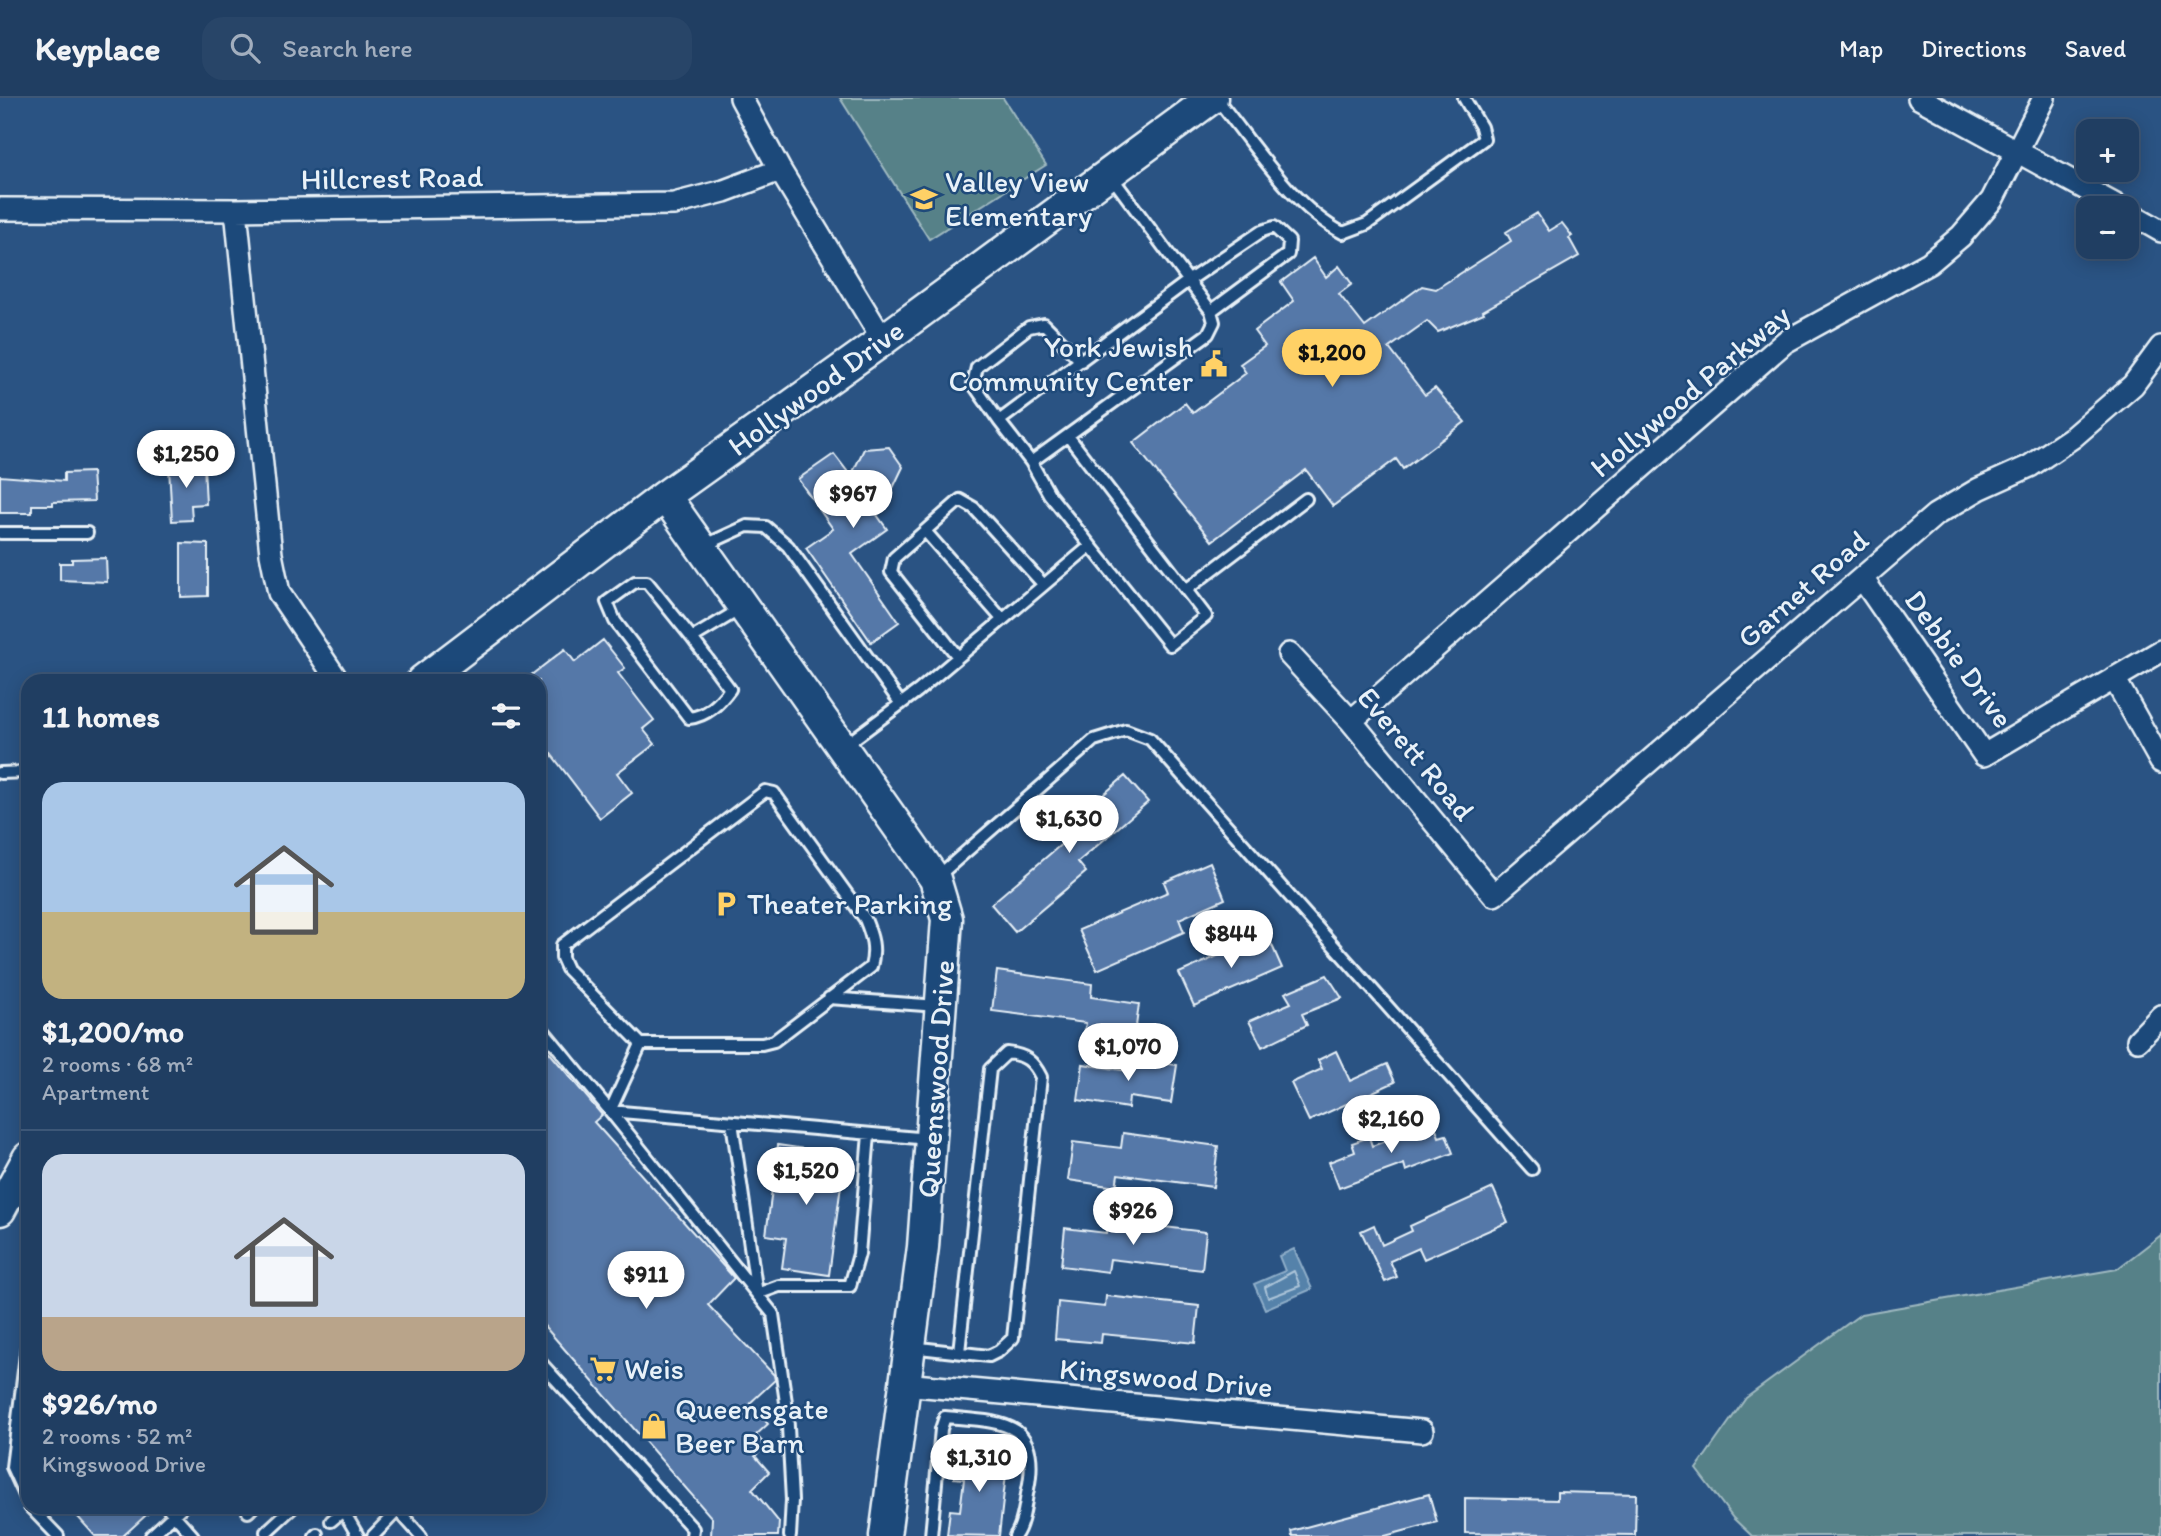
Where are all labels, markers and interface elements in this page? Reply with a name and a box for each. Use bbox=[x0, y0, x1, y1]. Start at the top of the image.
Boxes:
search box bbox=[202, 17, 692, 80]
text: Keyplace bbox=[35, 29, 160, 68]
icon: search bbox=[226, 29, 264, 67]
text: Search here bbox=[282, 32, 413, 64]
text: Map bbox=[1839, 34, 1883, 63]
text: Directions bbox=[1921, 34, 2027, 63]
text: Saved bbox=[2065, 34, 2126, 63]
map controls bbox=[2076, 119, 2139, 259]
button: + bbox=[2076, 119, 2139, 182]
street label: Hillcrest Road bbox=[300, 157, 484, 198]
place label: Valley View Elementary bbox=[945, 163, 1092, 234]
school or university icon: Valley View Elementary bbox=[909, 184, 939, 214]
button: − bbox=[2076, 196, 2139, 259]
street label: Hollywood Parkway bbox=[1582, 296, 1797, 485]
street label: Hollywood Drive bbox=[720, 311, 911, 464]
place label: York Jewish Community Center bbox=[948, 328, 1194, 399]
pin: $1,200 bbox=[1275, 330, 1389, 389]
text: $1,200 bbox=[1298, 338, 1366, 366]
public building icon: York Jewish Community Center bbox=[1199, 349, 1229, 379]
pin: $1,250 bbox=[129, 430, 243, 490]
text: $1,250 bbox=[153, 439, 219, 467]
pin: $967 bbox=[812, 470, 894, 530]
text: $967 bbox=[829, 479, 877, 507]
street label: Garnet Road bbox=[1729, 521, 1876, 656]
street label: Debbie Drive bbox=[1897, 582, 2022, 735]
street label: Everett Road bbox=[1350, 679, 1483, 829]
icon: filters bbox=[487, 697, 525, 735]
text: 11 homes bbox=[42, 698, 160, 735]
pin: $1,630 bbox=[1012, 796, 1126, 855]
text: $1,630 bbox=[1036, 804, 1102, 832]
icon: home bbox=[221, 827, 347, 953]
place label: Theater Parking bbox=[747, 885, 953, 922]
parking icon: Theater Parking bbox=[711, 889, 741, 919]
pin: $844 bbox=[1190, 910, 1272, 970]
text: $844 bbox=[1205, 919, 1257, 947]
street label: Queenswood Drive bbox=[909, 959, 962, 1199]
text: $1,200/mo bbox=[42, 1013, 184, 1050]
pin: $1,070 bbox=[1071, 1024, 1185, 1083]
text: $1,070 bbox=[1094, 1032, 1162, 1060]
text: 2 rooms · 68 m² bbox=[42, 1050, 193, 1078]
text: Apartment bbox=[42, 1078, 149, 1106]
pin: $2,160 bbox=[1334, 1096, 1448, 1155]
text: $2,160 bbox=[1358, 1104, 1424, 1132]
pin: $1,520 bbox=[749, 1148, 863, 1207]
text: $1,520 bbox=[773, 1156, 839, 1184]
pin: $926 bbox=[1092, 1188, 1174, 1247]
text: $926 bbox=[1109, 1196, 1157, 1224]
icon: home bbox=[221, 1199, 347, 1325]
pin: $911 bbox=[605, 1252, 687, 1311]
text: $911 bbox=[623, 1260, 669, 1288]
place label: Weis bbox=[624, 1350, 684, 1387]
street label: Kingswood Drive bbox=[1058, 1350, 1274, 1405]
supermarket icon: Weis bbox=[588, 1354, 618, 1384]
text: $926/mo bbox=[42, 1385, 158, 1422]
place label: Queensgate Beer Barn bbox=[675, 1390, 829, 1461]
shop icon: Queensgate Beer Barn bbox=[639, 1411, 669, 1441]
text: 2 rooms · 52 m² bbox=[42, 1422, 192, 1450]
pin: $1,310 bbox=[922, 1434, 1036, 1494]
text: $1,310 bbox=[946, 1443, 1012, 1471]
text: Kingswood Drive bbox=[42, 1450, 206, 1478]

